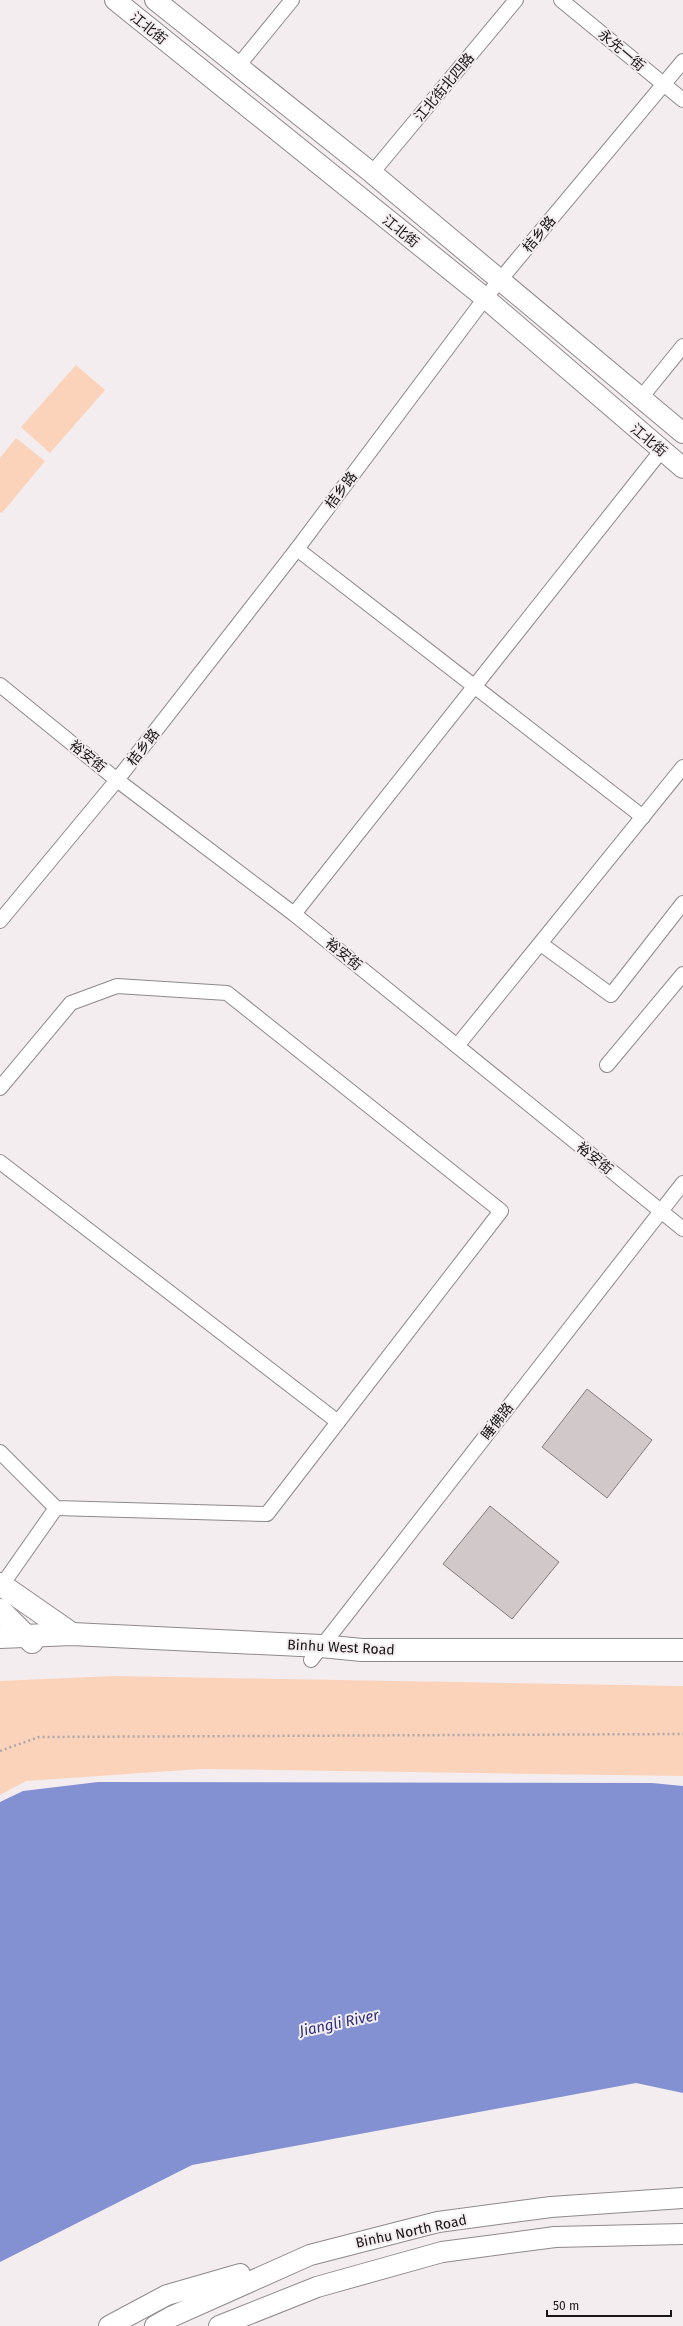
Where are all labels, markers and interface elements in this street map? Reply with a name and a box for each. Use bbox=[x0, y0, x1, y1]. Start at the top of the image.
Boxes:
street label: 江北街 bbox=[127, 9, 170, 48]
street label: 永先一街 bbox=[595, 26, 649, 75]
street label: 江北街北四路 bbox=[411, 50, 478, 125]
street label: 江北街 bbox=[379, 212, 422, 251]
street label: 桔乡路 bbox=[519, 213, 559, 256]
street label: 江北街 bbox=[627, 420, 670, 460]
street label: 桔乡路 bbox=[322, 468, 361, 512]
street label: 桔乡路 bbox=[124, 726, 163, 769]
street label: 裕安街 bbox=[66, 737, 109, 776]
street label: 裕安街 bbox=[322, 935, 365, 974]
street label: 裕安街 bbox=[573, 1139, 616, 1178]
street label: 睡佛路 bbox=[478, 1400, 517, 1443]
street label: Binhu West Road bbox=[287, 1636, 395, 1659]
water label: Jiangli River bbox=[297, 2006, 382, 2040]
street label: Binhu North Road bbox=[354, 2211, 468, 2252]
scale bar bbox=[547, 2292, 671, 2318]
text: 50 m bbox=[553, 2299, 579, 2313]

